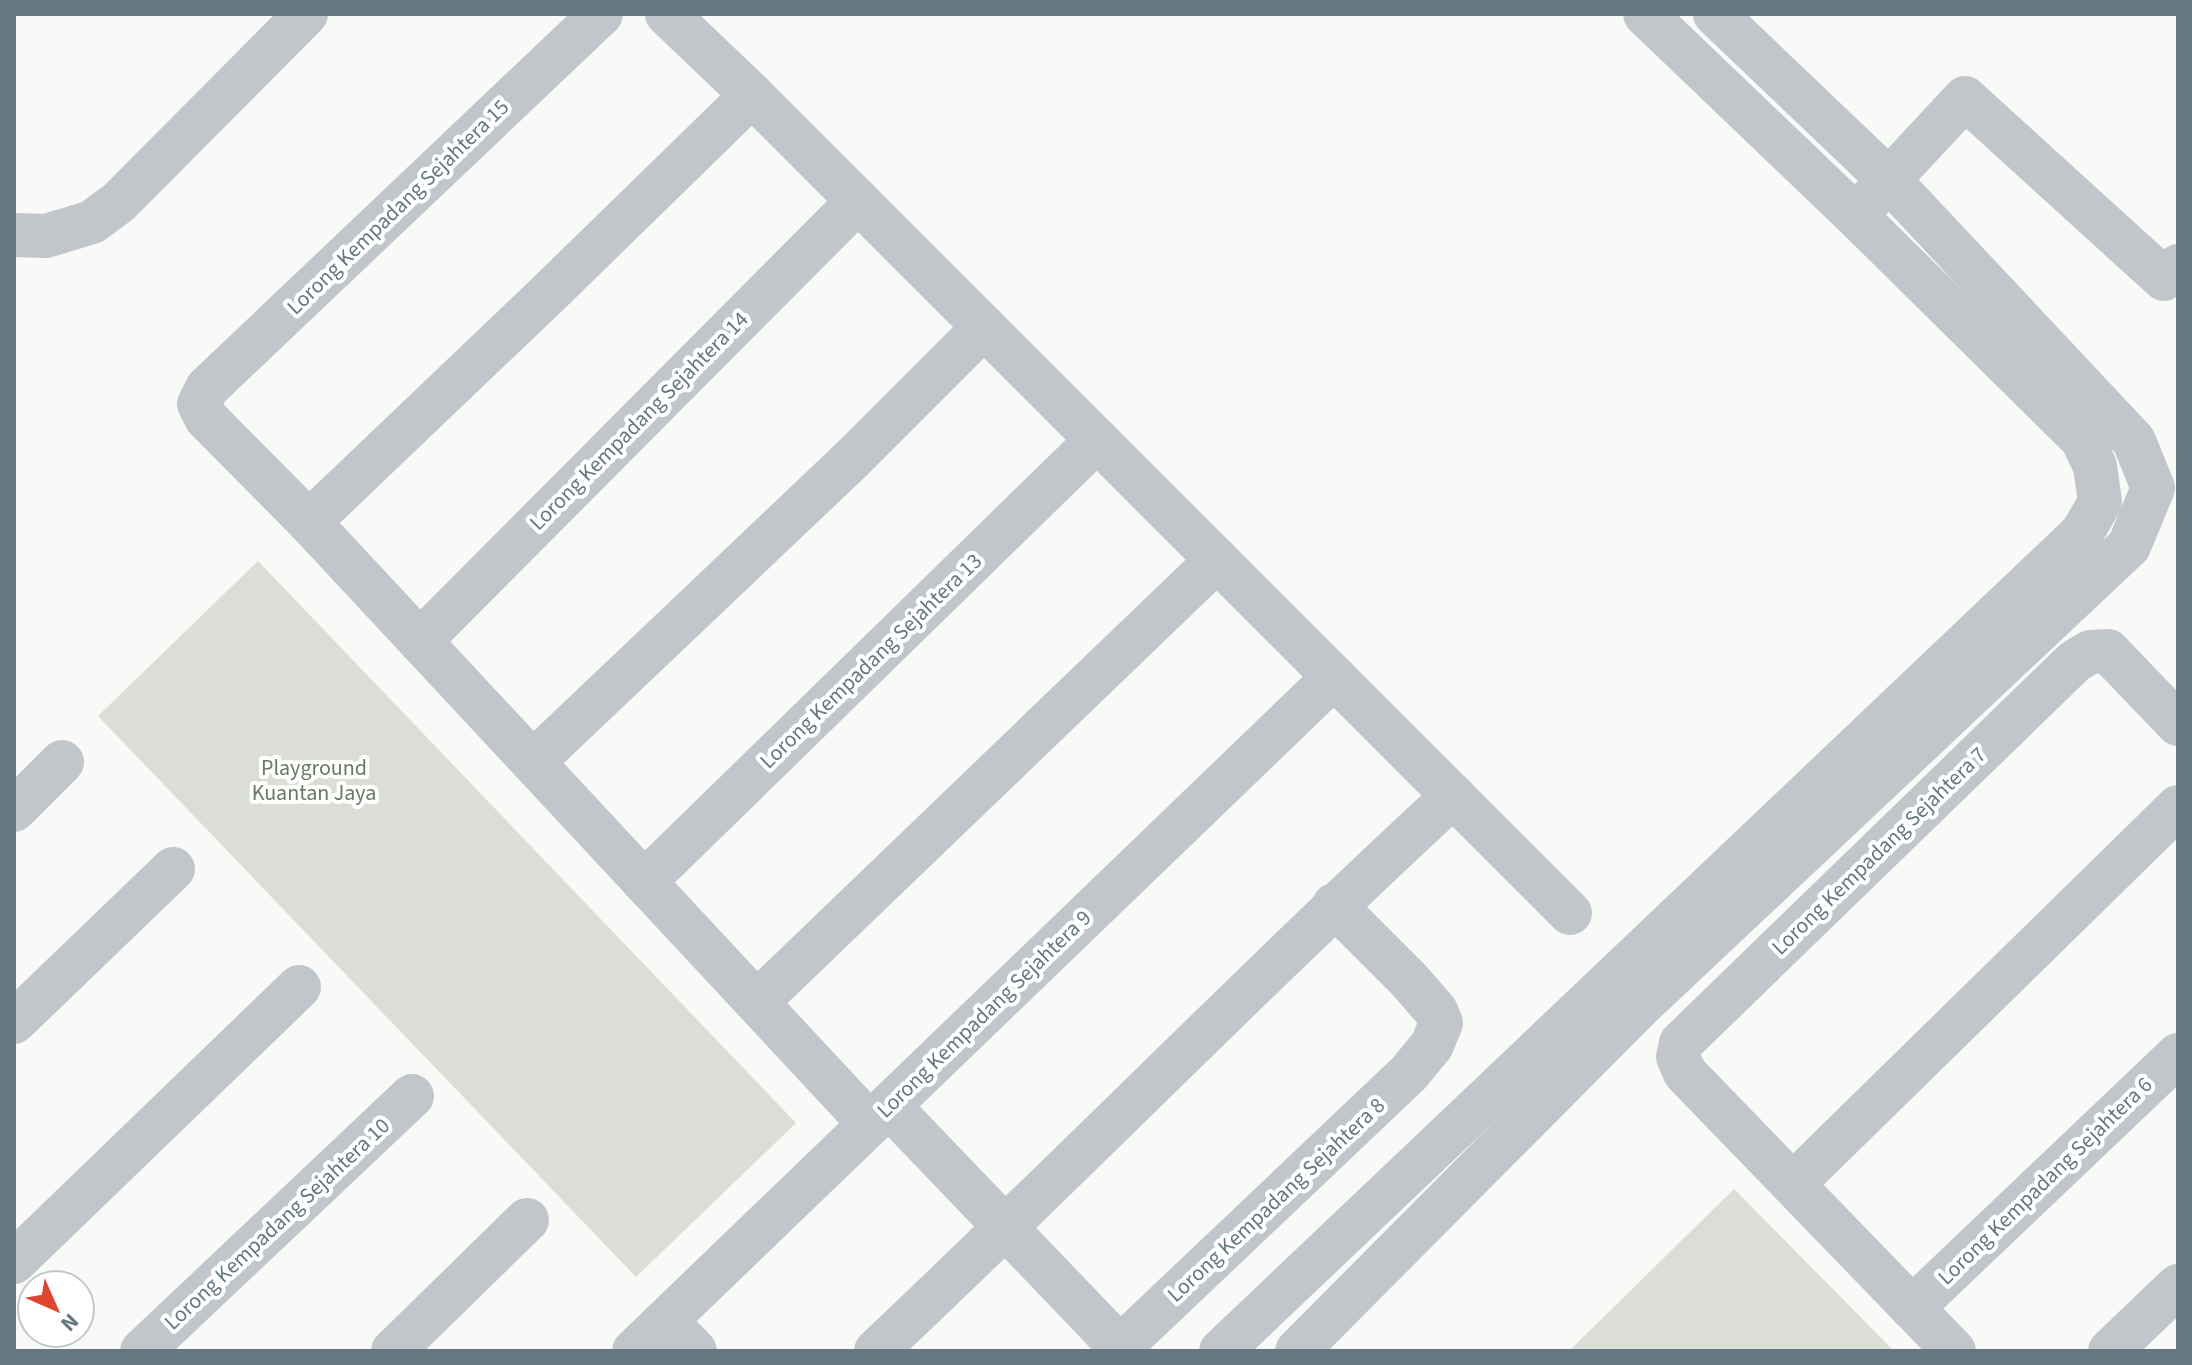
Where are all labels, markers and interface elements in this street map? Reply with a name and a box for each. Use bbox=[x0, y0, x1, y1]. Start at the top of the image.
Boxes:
street label: Lorong Kempadang Sejahtera 15 bbox=[280, 92, 516, 322]
street label: Lorong Kempadang Sejahtera 14 bbox=[522, 304, 756, 538]
street label: Lorong Kempadang Sejahtera 13 bbox=[753, 546, 989, 776]
street label: Lorong Kempadang Sejahtera 7 bbox=[1764, 740, 1994, 962]
park label: Playground Kuantan Jaya bbox=[252, 752, 376, 809]
street label: Lorong Kempadang Sejahtera 9 bbox=[869, 903, 1099, 1125]
street label: Lorong Kempadang Sejahtera 6 bbox=[1930, 1070, 2160, 1292]
street label: Lorong Kempadang Sejahtera 8 bbox=[1160, 1090, 1392, 1310]
street label: Lorong Kempadang Sejahtera 10 bbox=[157, 1111, 397, 1337]
north arrow bbox=[16, 1269, 96, 1349]
text: N bbox=[53, 1306, 86, 1339]

